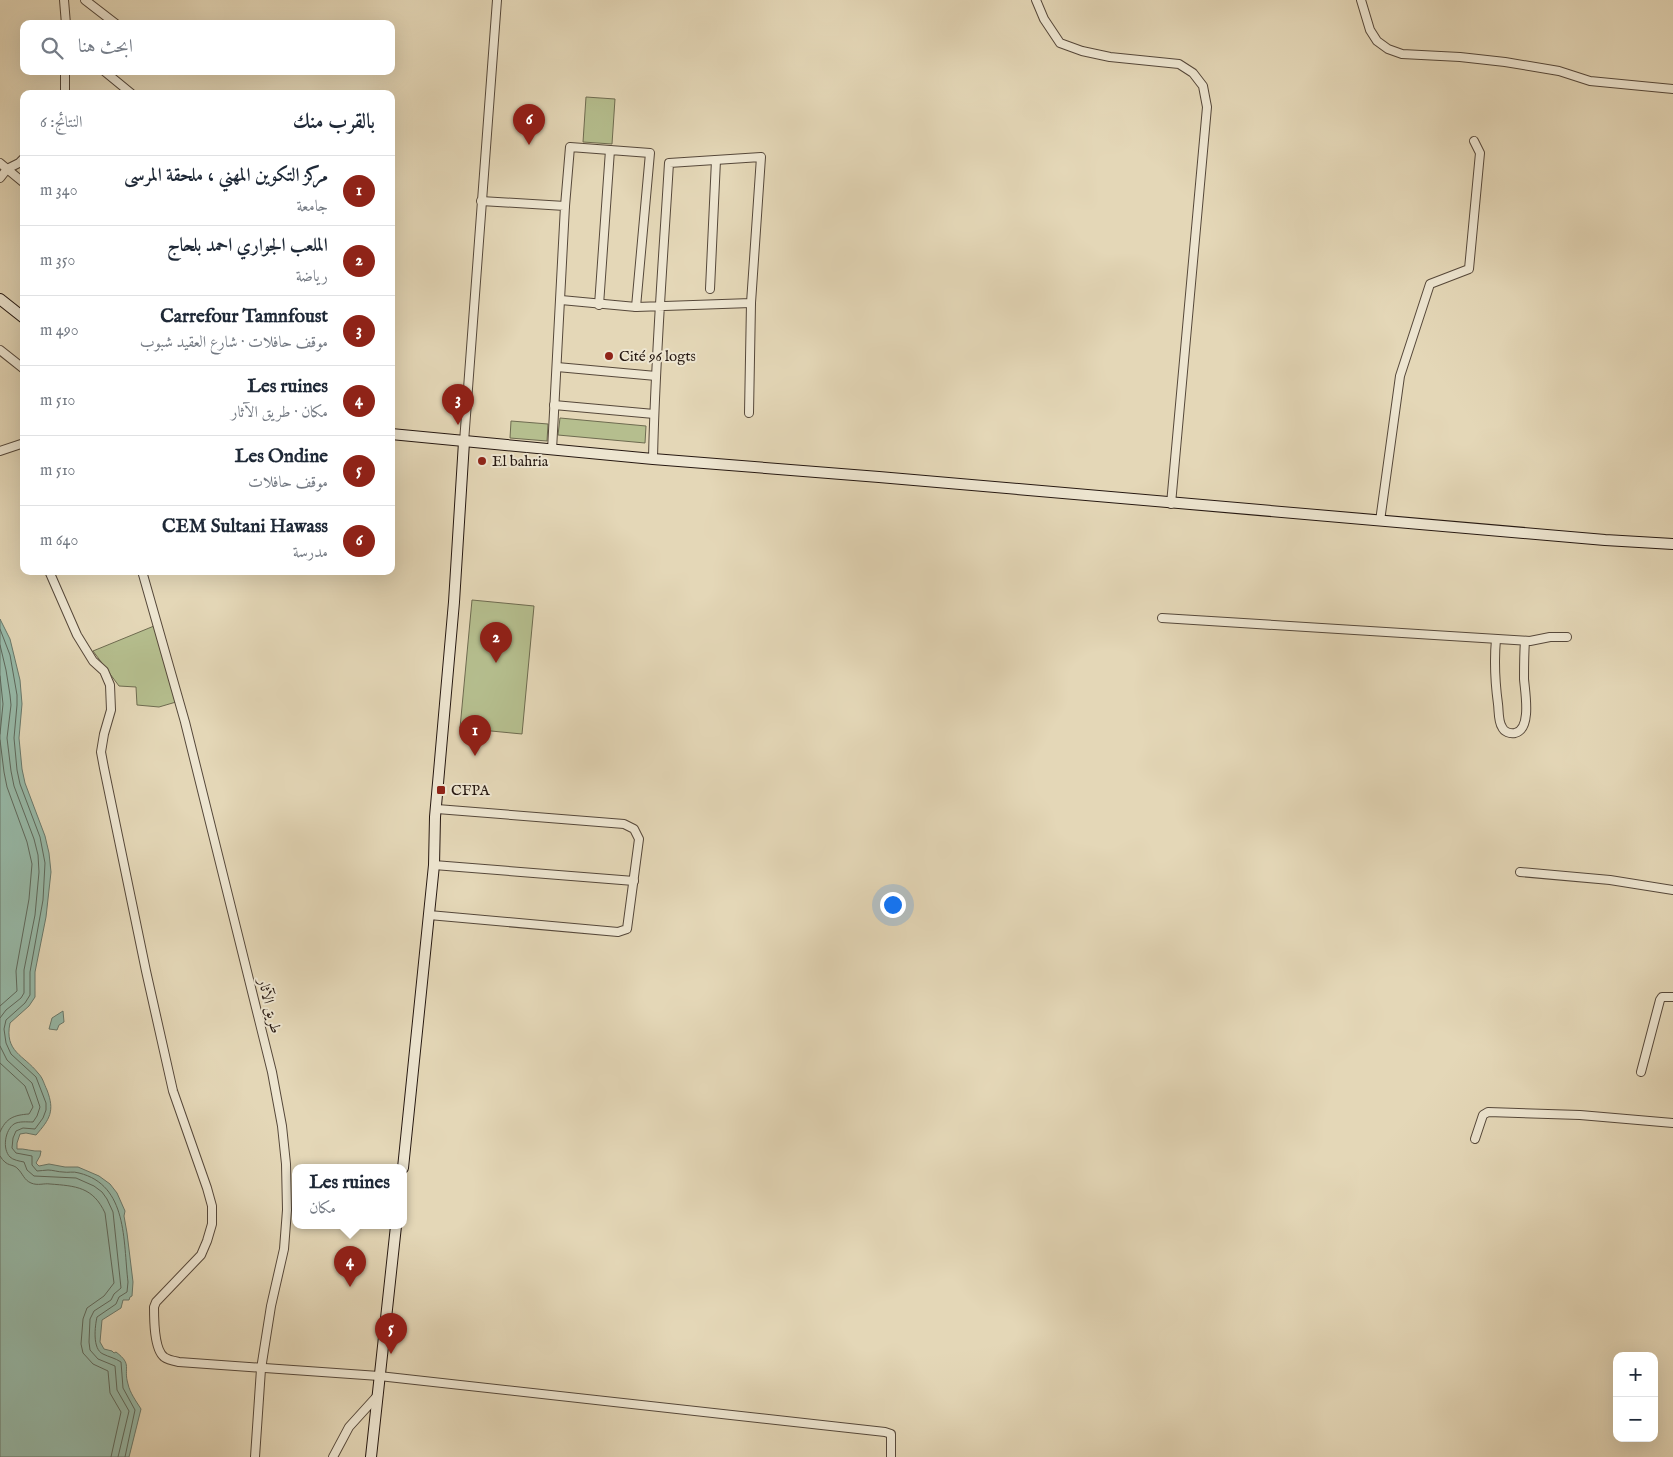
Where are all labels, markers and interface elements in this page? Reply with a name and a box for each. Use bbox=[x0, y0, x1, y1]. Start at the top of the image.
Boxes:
search box bbox=[20, 20, 395, 75]
icon: search bbox=[38, 34, 66, 62]
text: ابحث هنا bbox=[78, 35, 133, 59]
pin: 6 bbox=[513, 104, 545, 145]
text: بالقرب منك bbox=[293, 109, 375, 136]
text: النتائج: 6 bbox=[40, 113, 83, 133]
text: مركز التكوين المهني ، ملحقة المرسى bbox=[124, 164, 328, 188]
text: 340 m bbox=[40, 181, 78, 201]
text: 1 bbox=[356, 181, 362, 201]
text: جامعة bbox=[296, 197, 328, 217]
text: الملعب الجواري احمد بلحاج bbox=[167, 234, 328, 258]
text: 350 m bbox=[40, 251, 75, 271]
text: 2 bbox=[355, 251, 363, 271]
text: رياضة bbox=[296, 267, 328, 287]
text: Carrefour Tamnfoust bbox=[160, 305, 328, 329]
text: 490 m bbox=[40, 321, 79, 341]
text: 3 bbox=[356, 321, 362, 341]
text: موقف حافلات · شارع العقيد شبوب bbox=[140, 333, 328, 353]
place label: Cité 96 logts bbox=[619, 347, 696, 366]
marker: Cité 96 logts bbox=[603, 350, 615, 362]
text: Les ruines bbox=[247, 375, 328, 399]
pin: 3 bbox=[442, 384, 474, 425]
text: 510 m bbox=[40, 391, 75, 411]
text: 4 bbox=[355, 391, 363, 411]
text: مكان · طريق الآثار bbox=[231, 403, 328, 423]
text: Les Ondine bbox=[235, 445, 328, 469]
place label: El bahria bbox=[492, 452, 549, 471]
marker: El bahria bbox=[476, 455, 488, 467]
text: 510 m bbox=[40, 461, 75, 481]
text: 5 bbox=[356, 461, 362, 481]
text: موقف حافلات bbox=[248, 473, 328, 493]
text: CEM Sultani Hawass bbox=[162, 515, 328, 539]
text: 640 m bbox=[40, 531, 78, 551]
text: 6 bbox=[356, 531, 362, 551]
text: مدرسة bbox=[293, 543, 328, 563]
pin: 2 bbox=[480, 622, 512, 663]
pin: 1 bbox=[459, 715, 491, 756]
place label: CFPA bbox=[451, 781, 491, 800]
marker: CFPA bbox=[435, 784, 447, 796]
your location bbox=[880, 892, 906, 918]
street label: طريق الآثار bbox=[253, 975, 286, 1036]
popup bbox=[292, 1164, 407, 1229]
text: Les ruines bbox=[309, 1171, 390, 1195]
text: مكان bbox=[309, 1199, 336, 1219]
pin: 4 bbox=[334, 1246, 366, 1287]
pin: 5 bbox=[375, 1313, 407, 1354]
map controls bbox=[1613, 1352, 1658, 1442]
button: + bbox=[1613, 1352, 1658, 1397]
button: − bbox=[1613, 1397, 1658, 1442]

